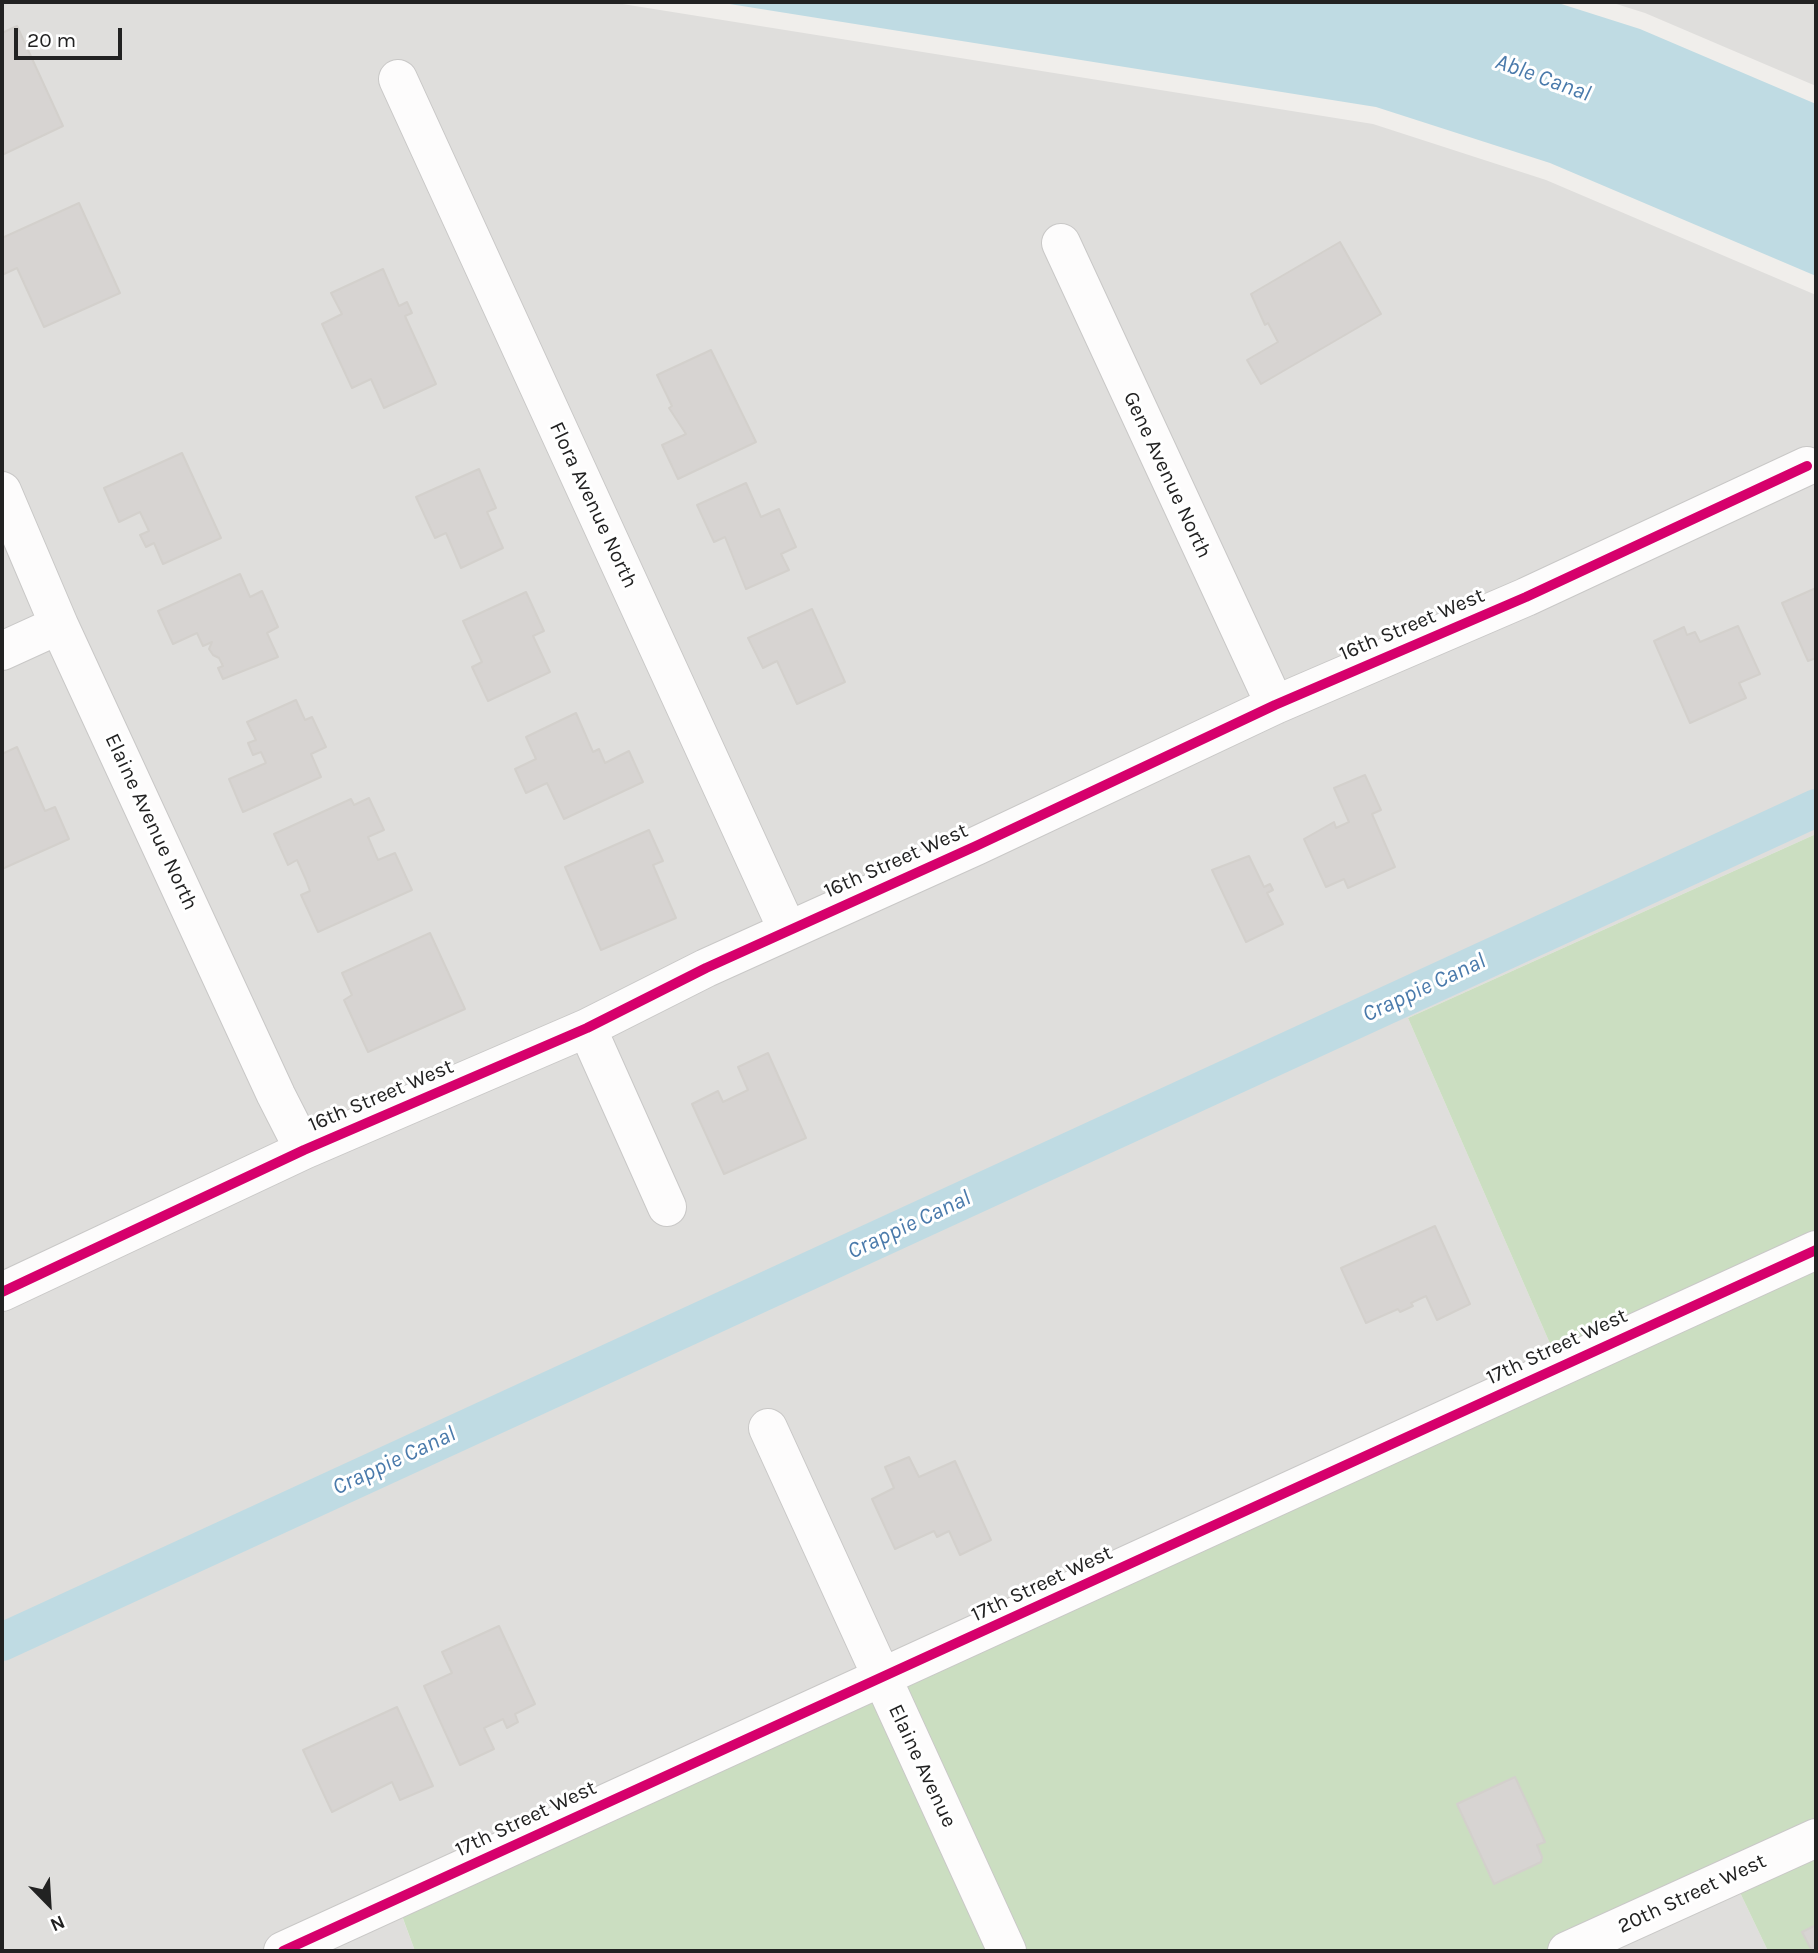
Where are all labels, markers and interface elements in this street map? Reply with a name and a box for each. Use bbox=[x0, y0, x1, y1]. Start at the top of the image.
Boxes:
scale bar bbox=[18, 14, 126, 58]
text: 20 m bbox=[27, 28, 76, 52]
water label: Able Canal bbox=[1492, 48, 1594, 108]
street label: Gene Avenue North bbox=[1117, 388, 1217, 562]
street label: Flora Avenue North bbox=[543, 418, 643, 592]
street label: 16th Street West bbox=[1336, 583, 1488, 667]
street label: Elaine Avenue North bbox=[99, 730, 203, 914]
street label: 16th Street West bbox=[820, 818, 972, 904]
water label: Crappie Canal bbox=[1358, 947, 1490, 1029]
street label: 16th Street West bbox=[305, 1054, 457, 1138]
water label: Crappie Canal bbox=[843, 1184, 975, 1266]
street label: 17th Street West bbox=[1482, 1303, 1632, 1391]
water label: Crappie Canal bbox=[328, 1420, 460, 1502]
street label: 17th Street West bbox=[967, 1540, 1117, 1628]
street label: Elaine Avenue bbox=[882, 1700, 962, 1832]
street label: 17th Street West bbox=[451, 1775, 601, 1863]
street label: 20th Street West bbox=[1614, 1849, 1770, 1939]
north arrow bbox=[14, 1869, 84, 1939]
text: N bbox=[47, 1910, 68, 1936]

